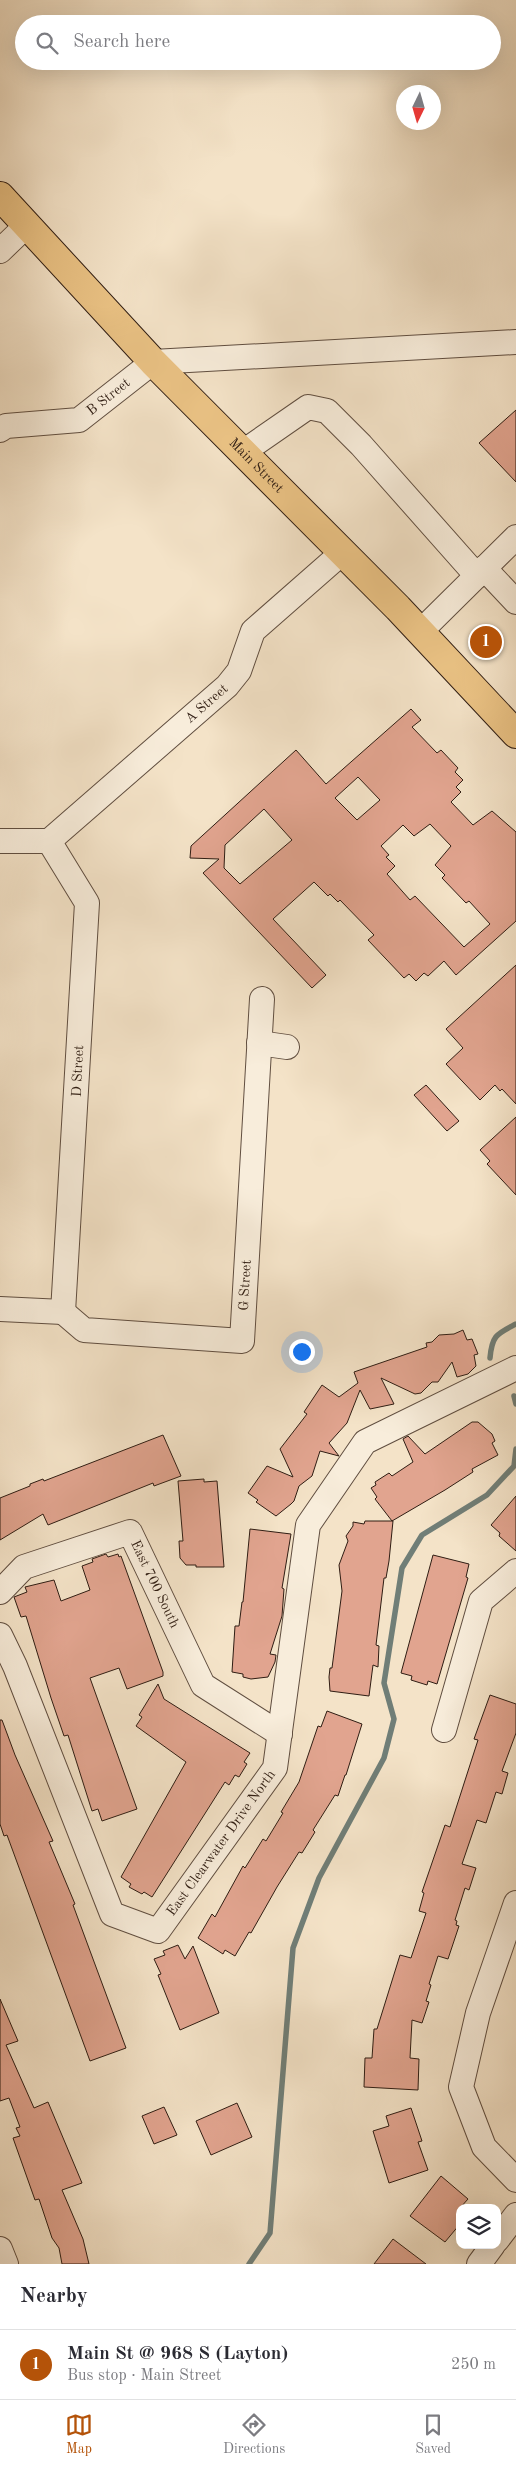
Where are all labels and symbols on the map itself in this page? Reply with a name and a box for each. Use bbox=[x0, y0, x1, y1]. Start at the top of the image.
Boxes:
north arrow bbox=[396, 85, 441, 130]
street label: B Street bbox=[84, 376, 133, 418]
street label: Main Street bbox=[226, 436, 286, 496]
pin: 1 bbox=[470, 623, 502, 661]
street label: A Street bbox=[182, 681, 231, 726]
street label: D Street bbox=[70, 1045, 86, 1097]
street label: G Street bbox=[237, 1259, 254, 1311]
your location bbox=[289, 1339, 315, 1365]
street label: East 700 South bbox=[128, 1538, 182, 1631]
street label: East Clearwater Drive North bbox=[164, 1767, 278, 1919]

